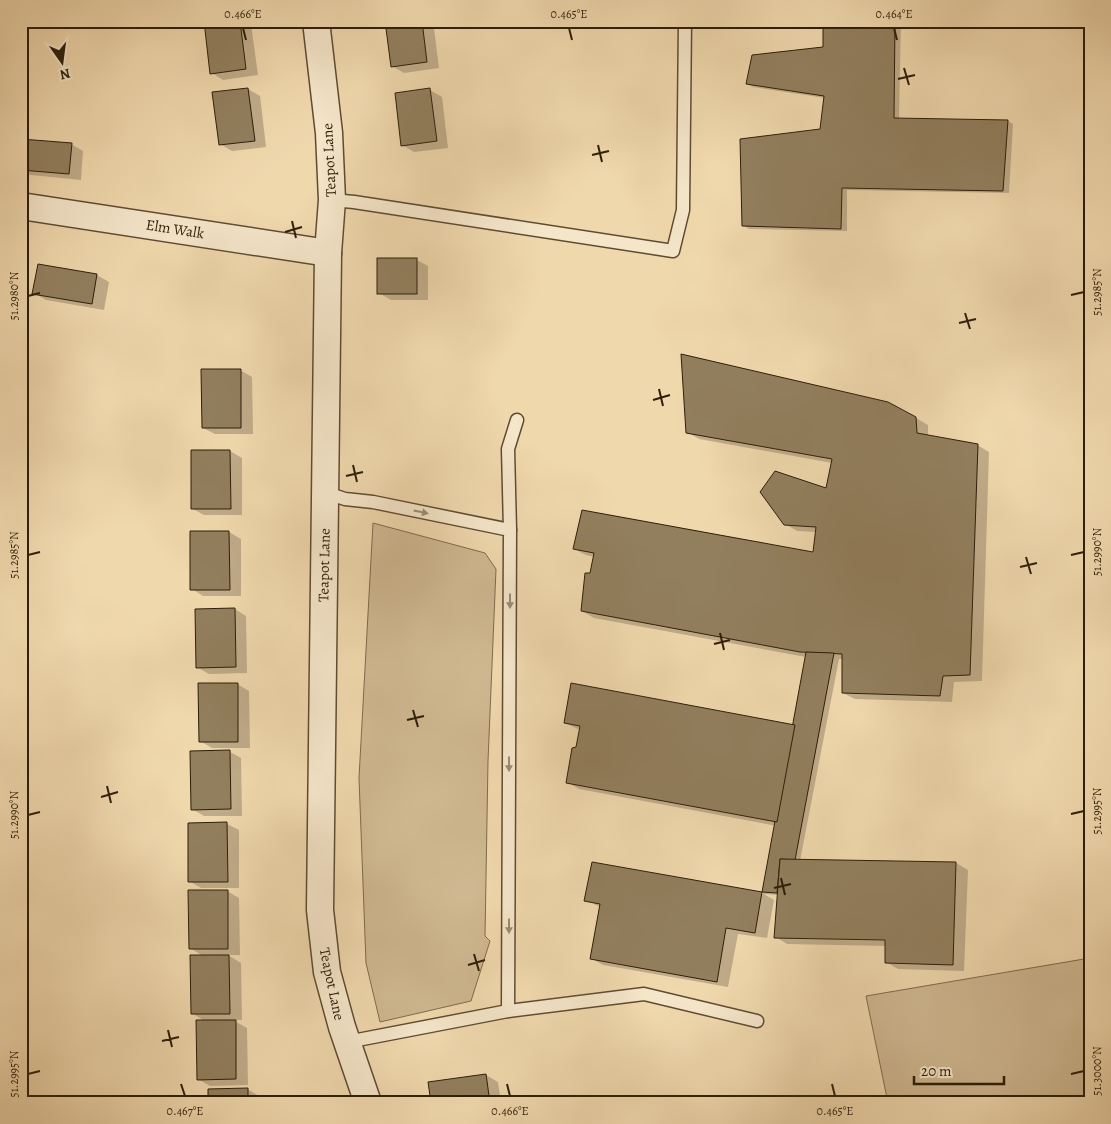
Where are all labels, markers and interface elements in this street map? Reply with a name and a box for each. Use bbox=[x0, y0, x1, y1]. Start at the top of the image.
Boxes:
text: 0.466°E bbox=[224, 6, 262, 22]
text: 0.465°E bbox=[551, 6, 587, 22]
text: 0.464°E bbox=[875, 6, 913, 22]
north arrow bbox=[38, 38, 88, 88]
text: N bbox=[58, 64, 72, 85]
street label: Teapot Lane bbox=[317, 122, 341, 197]
street label: Elm Walk bbox=[144, 215, 206, 244]
text: 51.2985°N bbox=[1089, 268, 1105, 316]
text: 51.2980°N bbox=[6, 271, 22, 320]
one-way arrow bbox=[413, 508, 428, 516]
street label: Teapot Lane bbox=[313, 528, 335, 602]
text: 51.2990°N bbox=[1089, 528, 1105, 576]
text: 51.2985°N bbox=[6, 531, 22, 579]
one-way arrow bbox=[506, 594, 514, 610]
one-way arrow bbox=[505, 756, 513, 772]
text: 51.2995°N bbox=[1089, 787, 1105, 834]
text: 51.2990°N bbox=[6, 791, 22, 839]
one-way arrow bbox=[505, 919, 513, 935]
street label: Teapot Lane bbox=[315, 946, 350, 1022]
text: 51.3000°N bbox=[1089, 1046, 1105, 1096]
text: 51.2995°N bbox=[6, 1050, 22, 1097]
scale bar bbox=[914, 1054, 1004, 1086]
text: 20 m bbox=[921, 1061, 952, 1081]
text: 0.467°E bbox=[167, 1103, 203, 1119]
text: 0.466°E bbox=[491, 1103, 529, 1119]
text: 0.465°E bbox=[817, 1103, 853, 1119]

